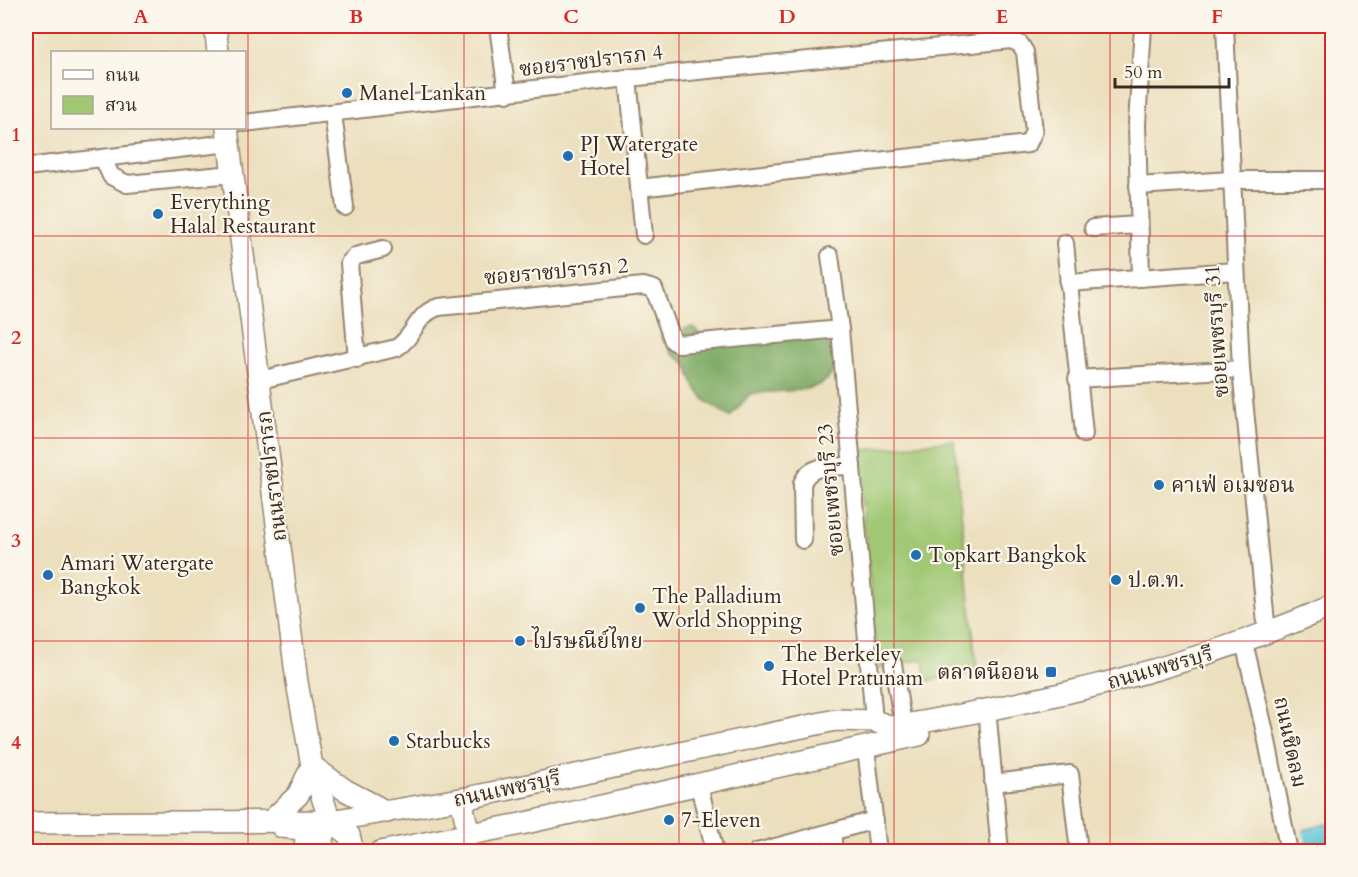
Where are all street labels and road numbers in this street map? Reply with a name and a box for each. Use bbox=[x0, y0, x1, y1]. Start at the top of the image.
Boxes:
street label: ซอยราชปรารภ 4 bbox=[517, 38, 665, 84]
street label: ซอยราชปรารภ 2 bbox=[483, 251, 630, 293]
street label: ซอยเพชรบุรี 31 bbox=[1198, 264, 1236, 398]
street label: ถนนราชปรารภ bbox=[250, 409, 294, 543]
street label: ซอยเพชรบุรี 23 bbox=[811, 422, 851, 558]
street label: ถนนเพชรบุรี bbox=[1104, 639, 1216, 697]
street label: ถนนชิดลม bbox=[1266, 694, 1314, 790]
street label: ถนนเพชรบุรี bbox=[451, 763, 563, 815]

